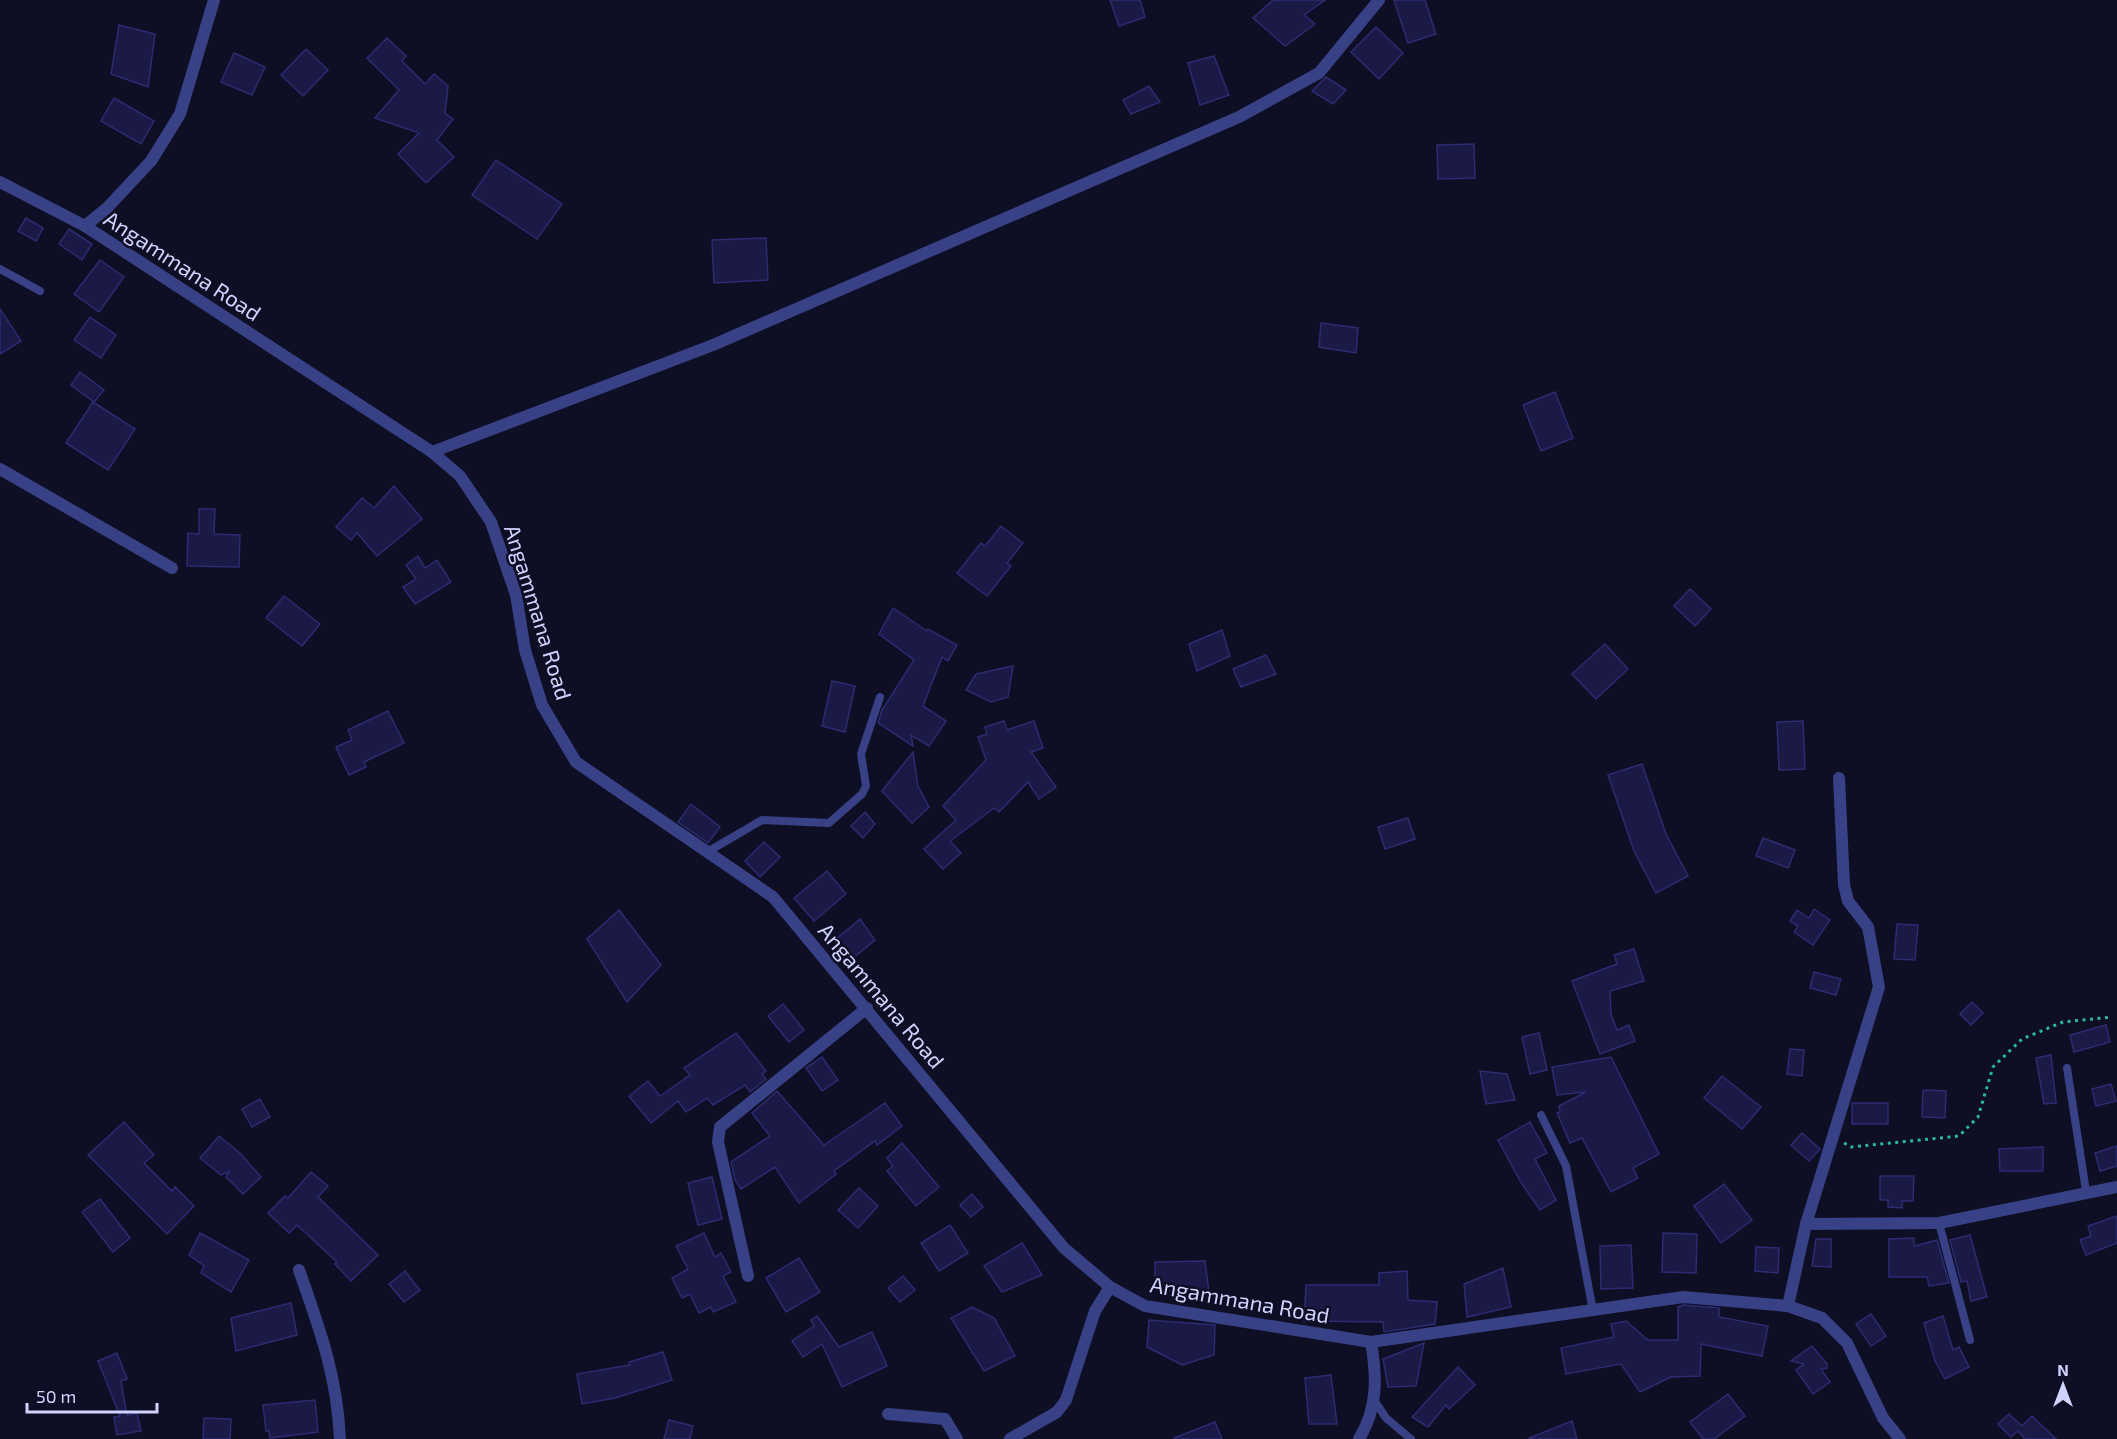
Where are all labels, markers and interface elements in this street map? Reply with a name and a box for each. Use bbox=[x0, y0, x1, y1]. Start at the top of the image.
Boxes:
street label: Angammana Road bbox=[100, 205, 266, 325]
street label: Angammana Road bbox=[500, 521, 578, 703]
street label: Angammana Road bbox=[814, 917, 950, 1073]
street label: Angammana Road bbox=[1148, 1270, 1332, 1328]
north arrow bbox=[2033, 1355, 2093, 1415]
text: N bbox=[2057, 1360, 2069, 1379]
scale bar bbox=[27, 1376, 158, 1414]
text: 50 m bbox=[36, 1385, 76, 1407]

